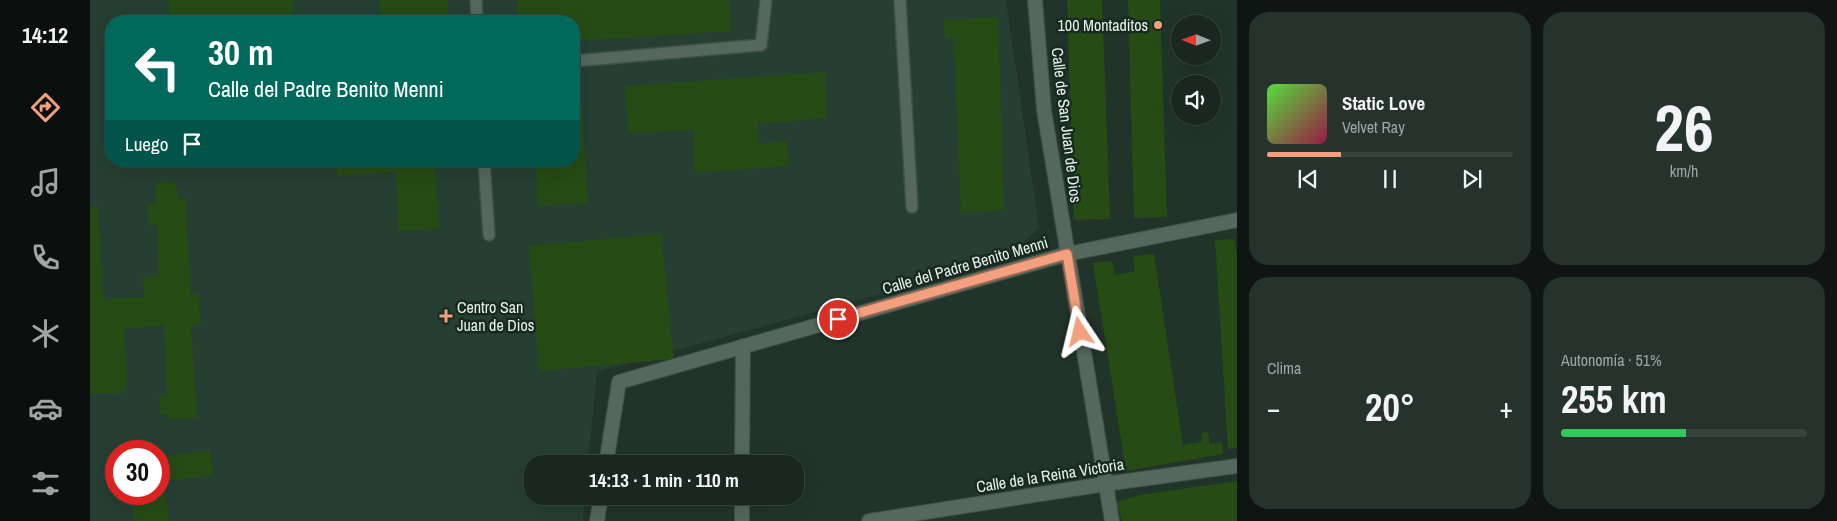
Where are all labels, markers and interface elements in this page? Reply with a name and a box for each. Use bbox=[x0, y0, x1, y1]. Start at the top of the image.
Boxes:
place label: 100 Montaditos bbox=[1058, 14, 1148, 36]
north arrow bbox=[1171, 15, 1221, 65]
map controls bbox=[1171, 15, 1221, 125]
marker: 100 Montaditos bbox=[1152, 19, 1164, 31]
text: 14:12 bbox=[22, 20, 68, 50]
text: 30 m bbox=[208, 29, 273, 76]
icon: left bbox=[125, 35, 190, 100]
street label: Calle de San Juan de Dios bbox=[1047, 46, 1087, 204]
text: Calle del Padre Benito Menni bbox=[208, 74, 444, 104]
button: sound bbox=[1171, 75, 1221, 125]
text: 26 bbox=[1654, 84, 1714, 171]
icon: directions bbox=[28, 90, 63, 125]
text: Static Love bbox=[1342, 90, 1425, 116]
text: Velvet Ray bbox=[1342, 116, 1405, 138]
icon: arrive bbox=[178, 130, 206, 158]
text: Luego bbox=[125, 131, 168, 157]
text: km/h bbox=[1670, 160, 1698, 182]
icon: music bbox=[28, 165, 63, 200]
icon: previous bbox=[1294, 165, 1322, 193]
icon: pause bbox=[1376, 165, 1404, 193]
icon: next bbox=[1458, 165, 1486, 193]
street label: Calle del Padre Benito Menni bbox=[880, 231, 1050, 299]
icon: phone bbox=[28, 240, 63, 275]
place label: Centro San Juan de Dios bbox=[457, 296, 534, 336]
pin bbox=[817, 298, 859, 340]
icon: arrive bbox=[824, 305, 852, 333]
position arrow bbox=[1053, 305, 1105, 357]
marker: Centro San Juan de Dios bbox=[439, 309, 453, 323]
icon: climate bbox=[28, 316, 63, 351]
text: Autonomía · 51% bbox=[1561, 349, 1662, 371]
text: Clima bbox=[1267, 357, 1301, 379]
text: 255 km bbox=[1561, 374, 1667, 425]
text: 20° bbox=[1365, 382, 1415, 433]
text: − bbox=[1267, 389, 1280, 427]
text: + bbox=[1500, 389, 1513, 427]
icon: car bbox=[28, 391, 63, 426]
speed limit sign: 30 bbox=[105, 440, 170, 505]
street label: Calle de la Reina Victoria bbox=[975, 452, 1126, 498]
icon: filters bbox=[28, 466, 63, 501]
text: 14:13 · 1 min · 110 m bbox=[589, 467, 739, 493]

